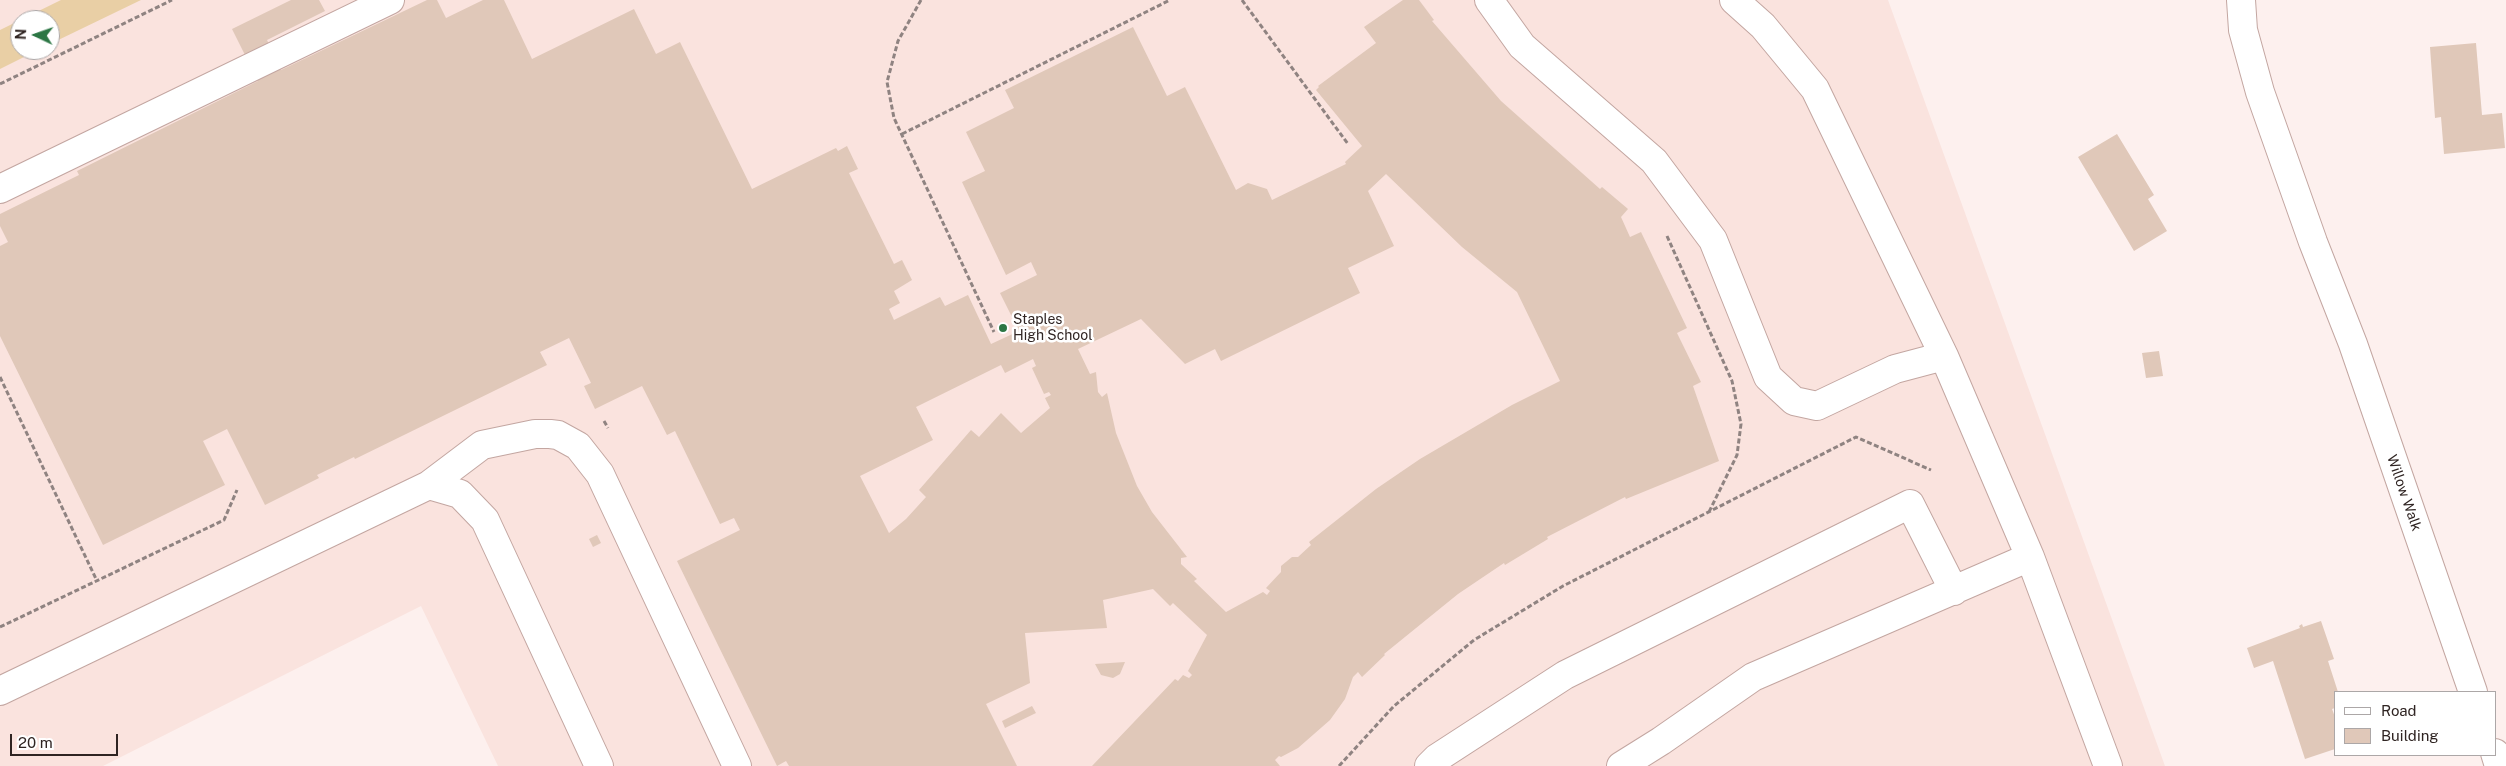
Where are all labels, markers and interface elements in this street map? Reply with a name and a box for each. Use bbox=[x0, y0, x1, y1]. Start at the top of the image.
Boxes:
north arrow bbox=[10, 10, 60, 60]
text: N bbox=[13, 28, 29, 40]
place label: Staples High School bbox=[1013, 312, 1092, 344]
marker: Staples High School bbox=[997, 322, 1009, 334]
street label: Willow Walk bbox=[2383, 453, 2425, 533]
legend bbox=[2334, 691, 2496, 756]
text: Road bbox=[2381, 702, 2417, 719]
scale bar bbox=[12, 724, 120, 756]
text: Building bbox=[2381, 727, 2439, 744]
text: 20 m bbox=[18, 734, 53, 751]

